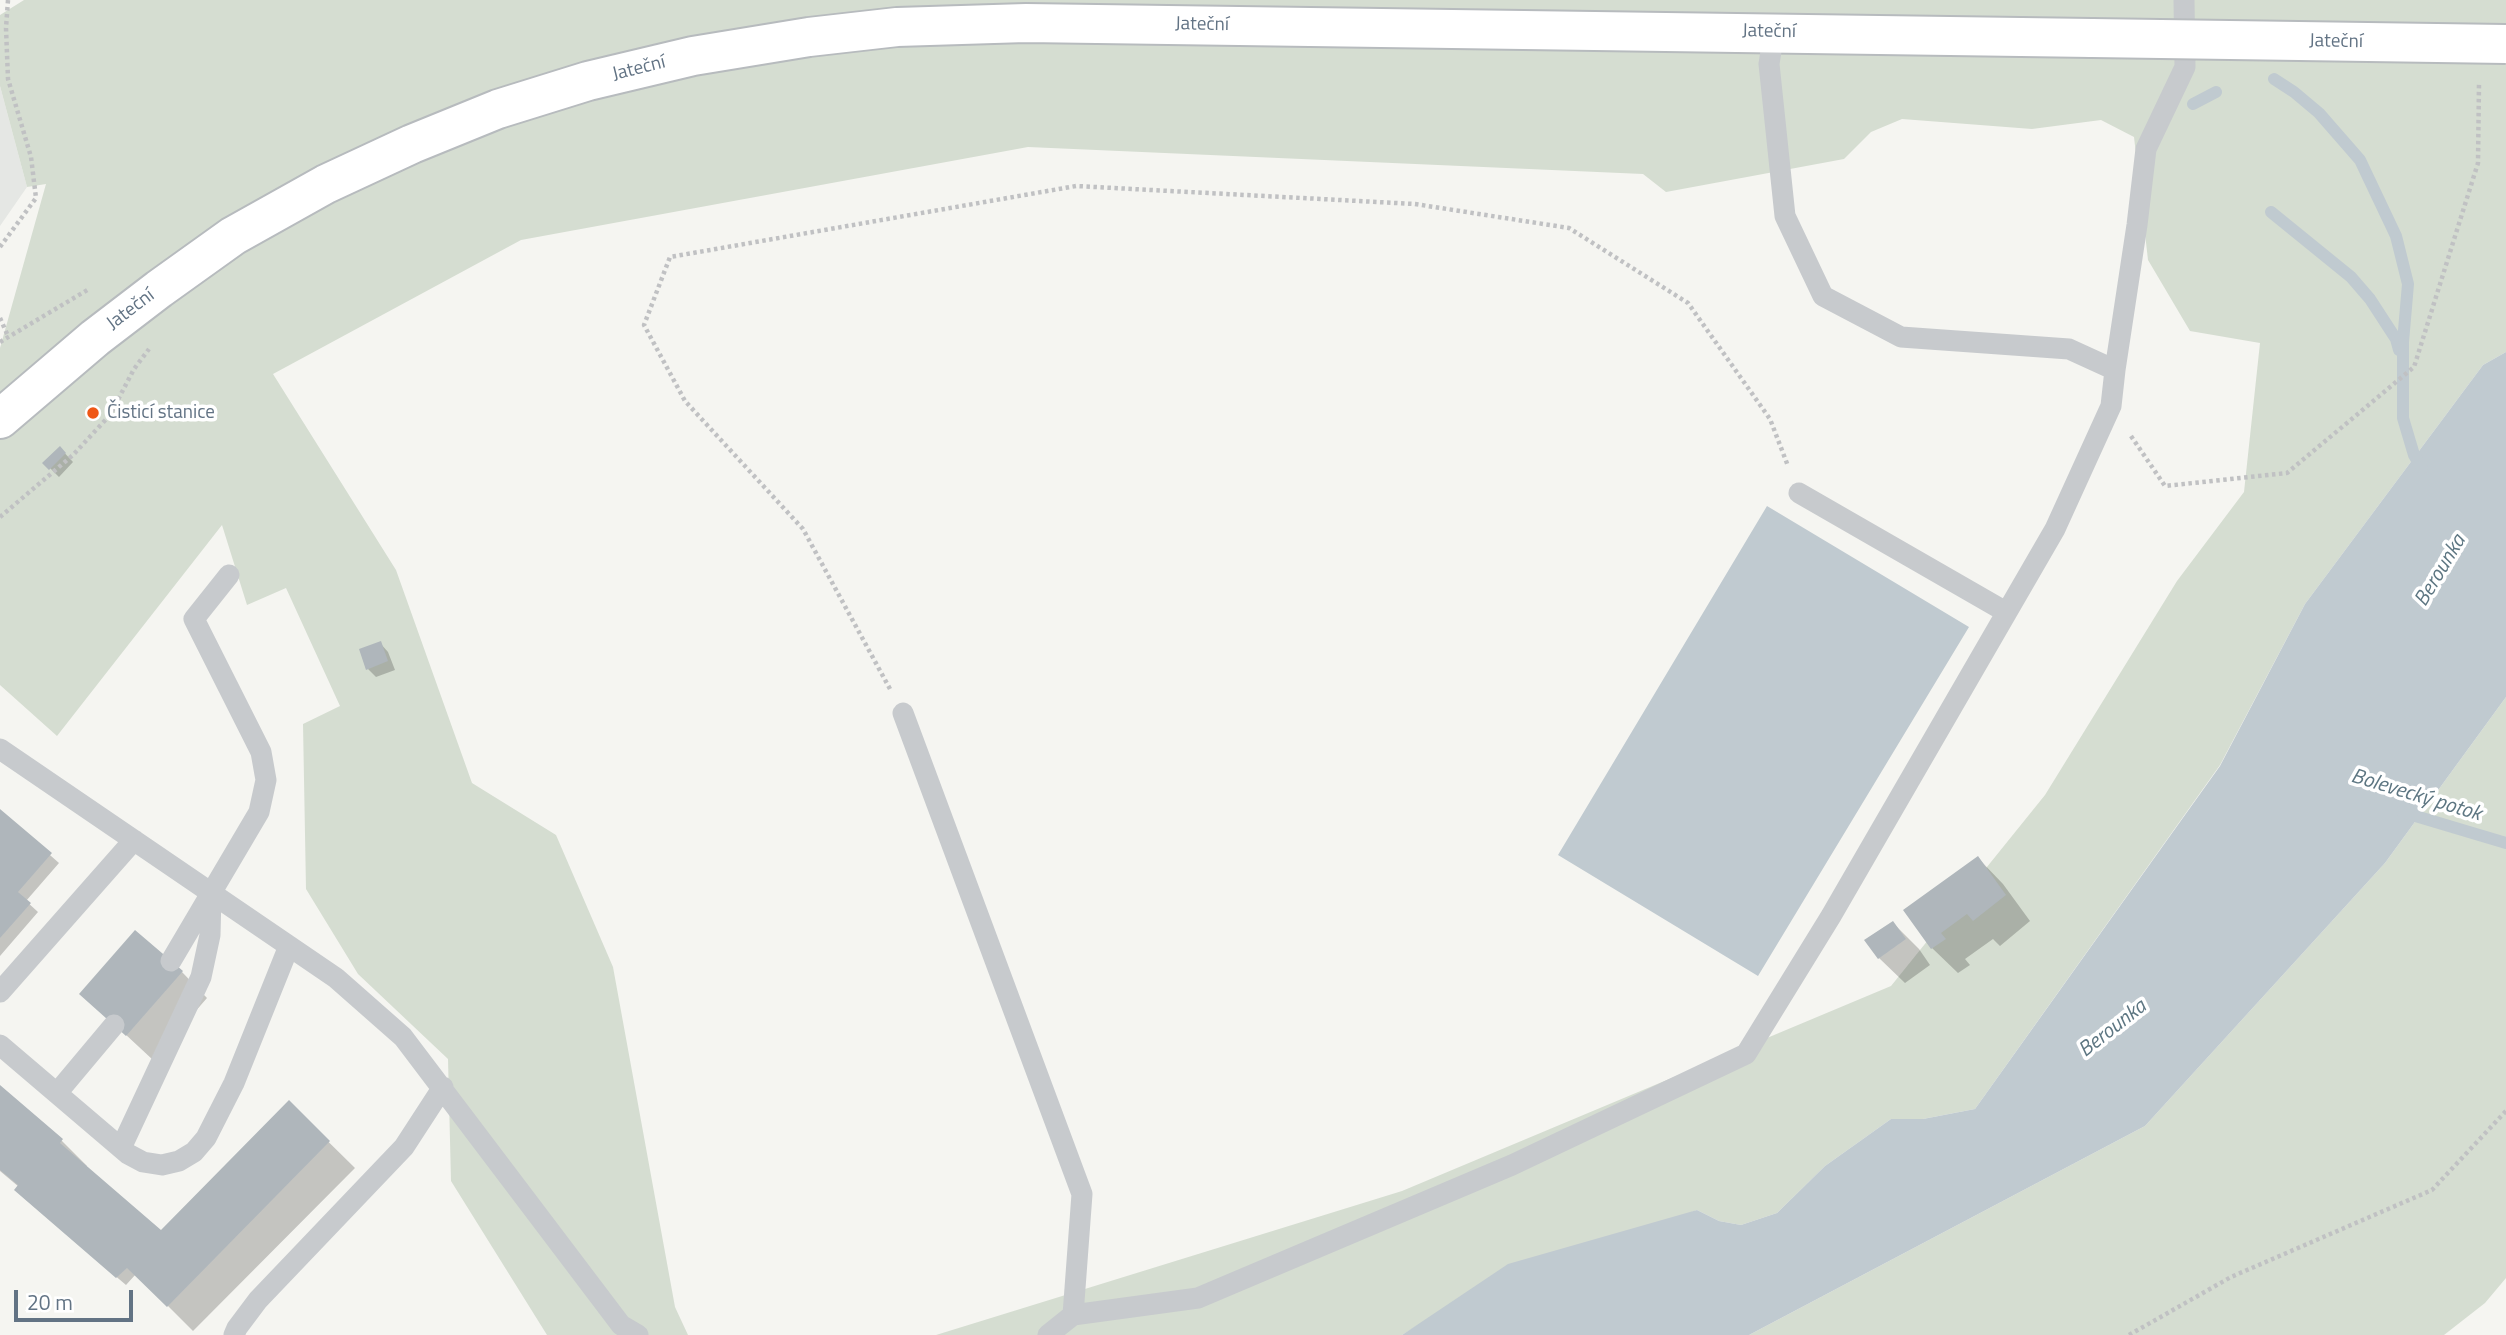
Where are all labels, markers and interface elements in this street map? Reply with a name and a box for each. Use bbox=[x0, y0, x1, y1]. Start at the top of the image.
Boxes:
street label: Jateční bbox=[1175, 13, 1229, 37]
street label: Jateční bbox=[1742, 20, 1796, 44]
street label: Jateční bbox=[2309, 30, 2363, 54]
street label: Jateční bbox=[610, 51, 668, 87]
street label: Jateční bbox=[103, 285, 159, 335]
place label: Čisticí stanice bbox=[107, 402, 215, 424]
marker: Čisticí stanice bbox=[85, 405, 101, 421]
water label: Berounka bbox=[2410, 531, 2472, 611]
water label: Bolevecký potok bbox=[2348, 764, 2484, 828]
water label: Berounka bbox=[2074, 995, 2152, 1063]
scale bar bbox=[18, 1276, 136, 1320]
text: 20 m bbox=[27, 1286, 73, 1318]

